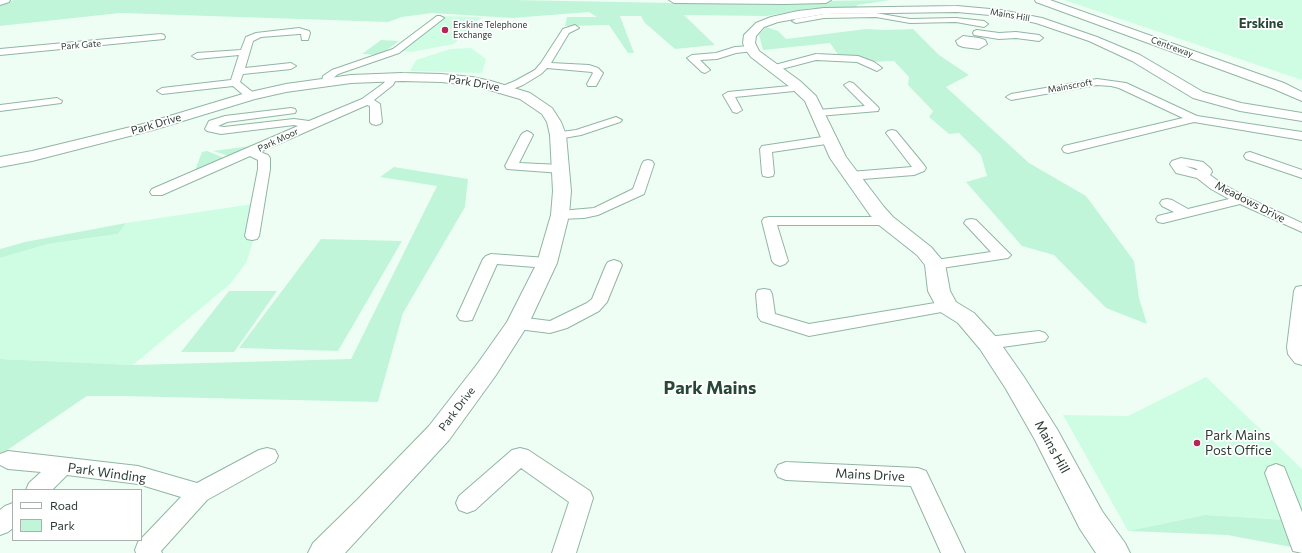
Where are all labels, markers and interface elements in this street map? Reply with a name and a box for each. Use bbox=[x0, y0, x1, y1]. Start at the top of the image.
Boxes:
street label: Mains Hill bbox=[989, 6, 1031, 24]
district label: Erskine bbox=[1239, 16, 1283, 32]
place label: Erskine Telephone Exchange bbox=[453, 20, 527, 41]
marker: Erskine Telephone Exchange bbox=[440, 25, 450, 35]
street label: Centreway bbox=[1149, 34, 1195, 60]
street label: Park Gate bbox=[60, 38, 102, 52]
street label: Park Drive bbox=[447, 72, 501, 94]
street label: Mainscroft bbox=[1047, 77, 1093, 95]
street label: Park Drive bbox=[129, 111, 183, 137]
street label: Park Moor bbox=[256, 126, 300, 154]
street label: Meadows Drive bbox=[1213, 179, 1287, 225]
district label: Park Mains bbox=[664, 377, 756, 399]
street label: Park Drive bbox=[436, 384, 478, 434]
street label: Mains Hill bbox=[1031, 418, 1073, 476]
place label: Park Mains Post Office bbox=[1205, 428, 1271, 459]
marker: Park Mains Post Office bbox=[1192, 438, 1202, 448]
street label: Park Winding bbox=[67, 460, 147, 486]
street label: Mains Drive bbox=[835, 465, 905, 485]
legend bbox=[12, 489, 142, 541]
text: Road bbox=[50, 498, 78, 512]
text: Park bbox=[50, 518, 75, 532]

